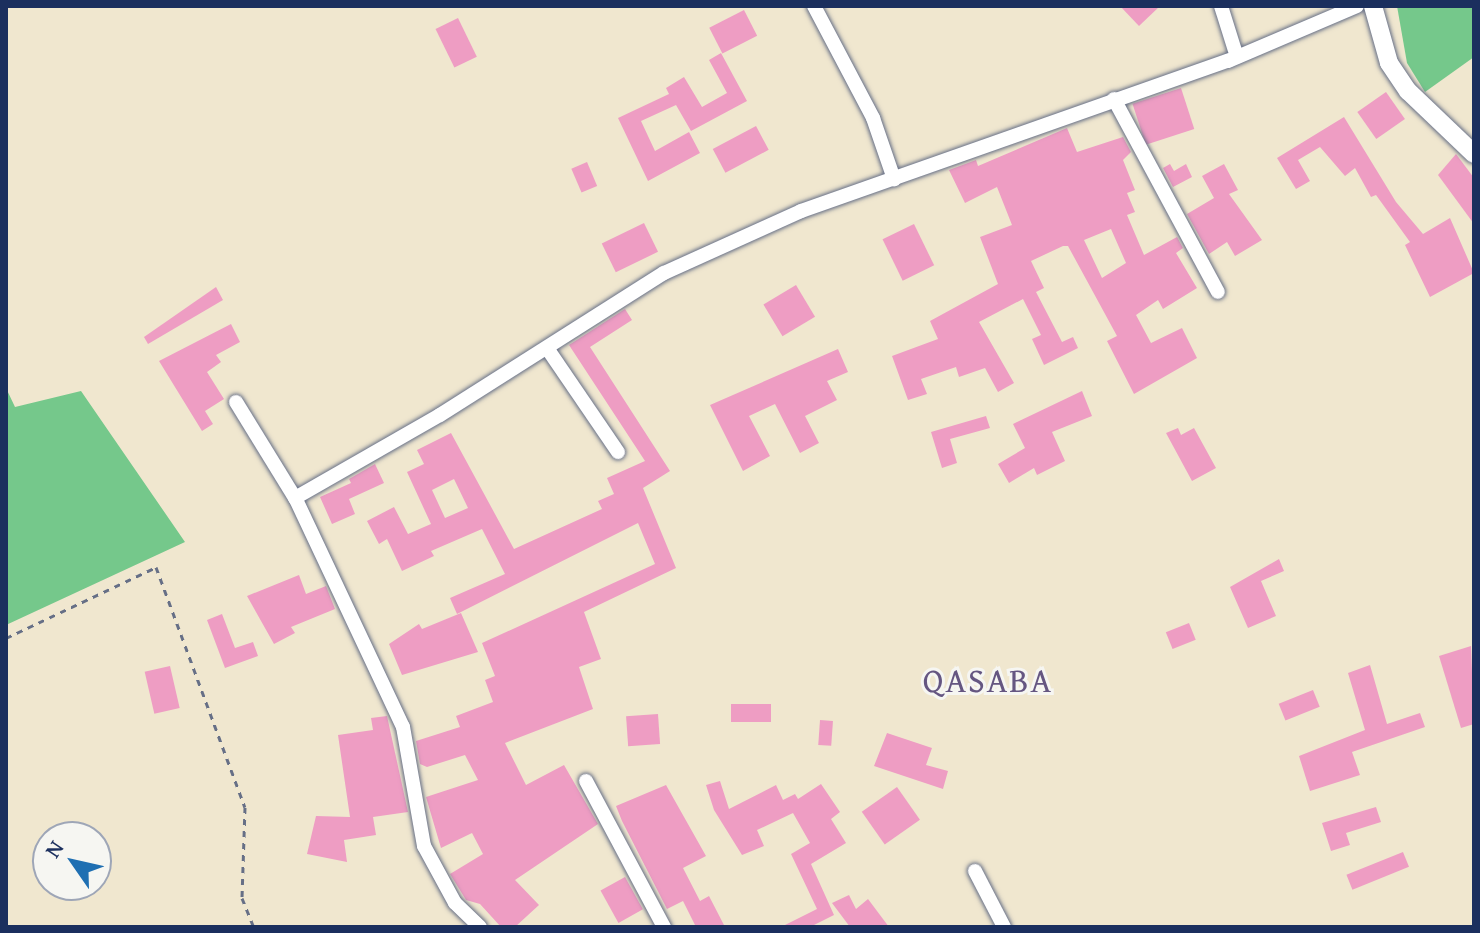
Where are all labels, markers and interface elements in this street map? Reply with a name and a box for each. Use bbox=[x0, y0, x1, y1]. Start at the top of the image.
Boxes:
district label: QASABA bbox=[923, 660, 1053, 700]
north arrow bbox=[32, 821, 112, 901]
text: N bbox=[36, 834, 71, 864]

